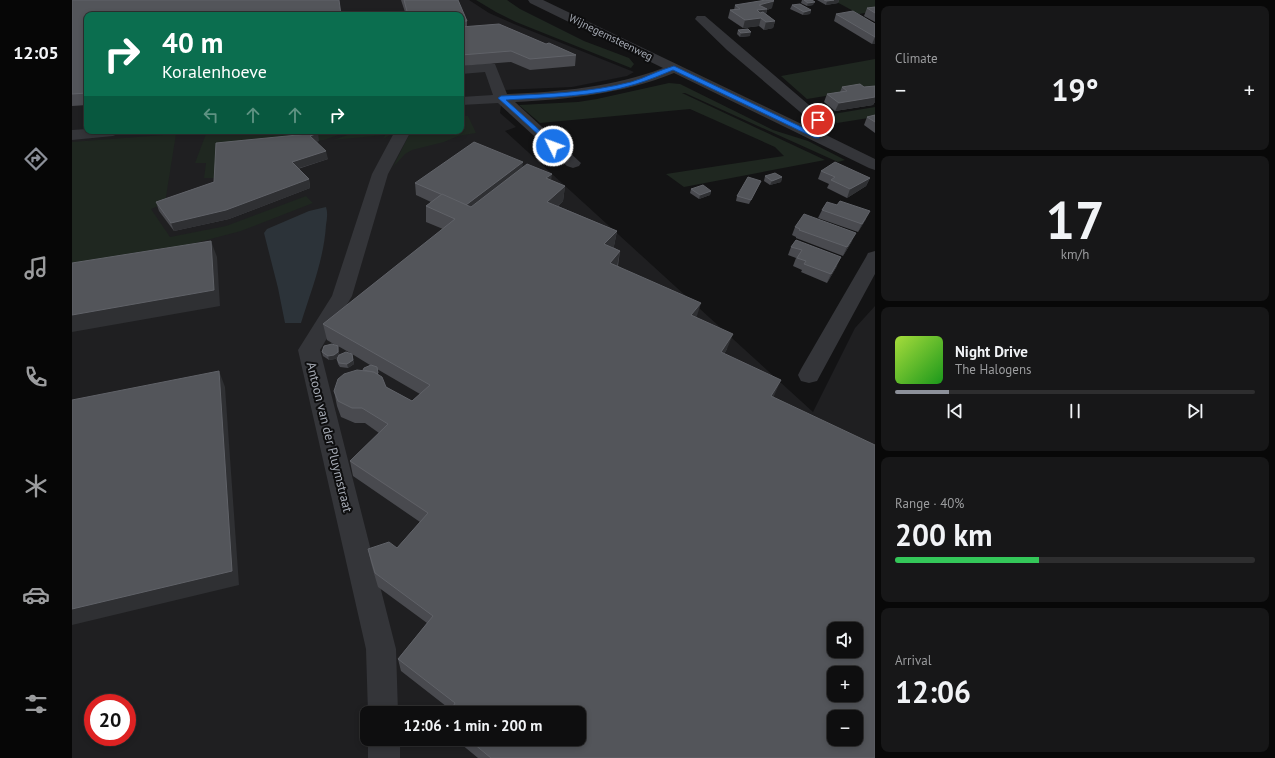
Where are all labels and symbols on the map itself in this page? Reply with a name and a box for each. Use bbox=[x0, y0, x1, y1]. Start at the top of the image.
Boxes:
street label: Wijnegemsteenweg bbox=[567, 11, 655, 63]
pin bbox=[801, 103, 835, 137]
position arrow bbox=[532, 125, 574, 167]
street label: Antoon van der Pluymstraat bbox=[303, 360, 357, 515]
speed limit sign: 20 bbox=[84, 694, 136, 746]

